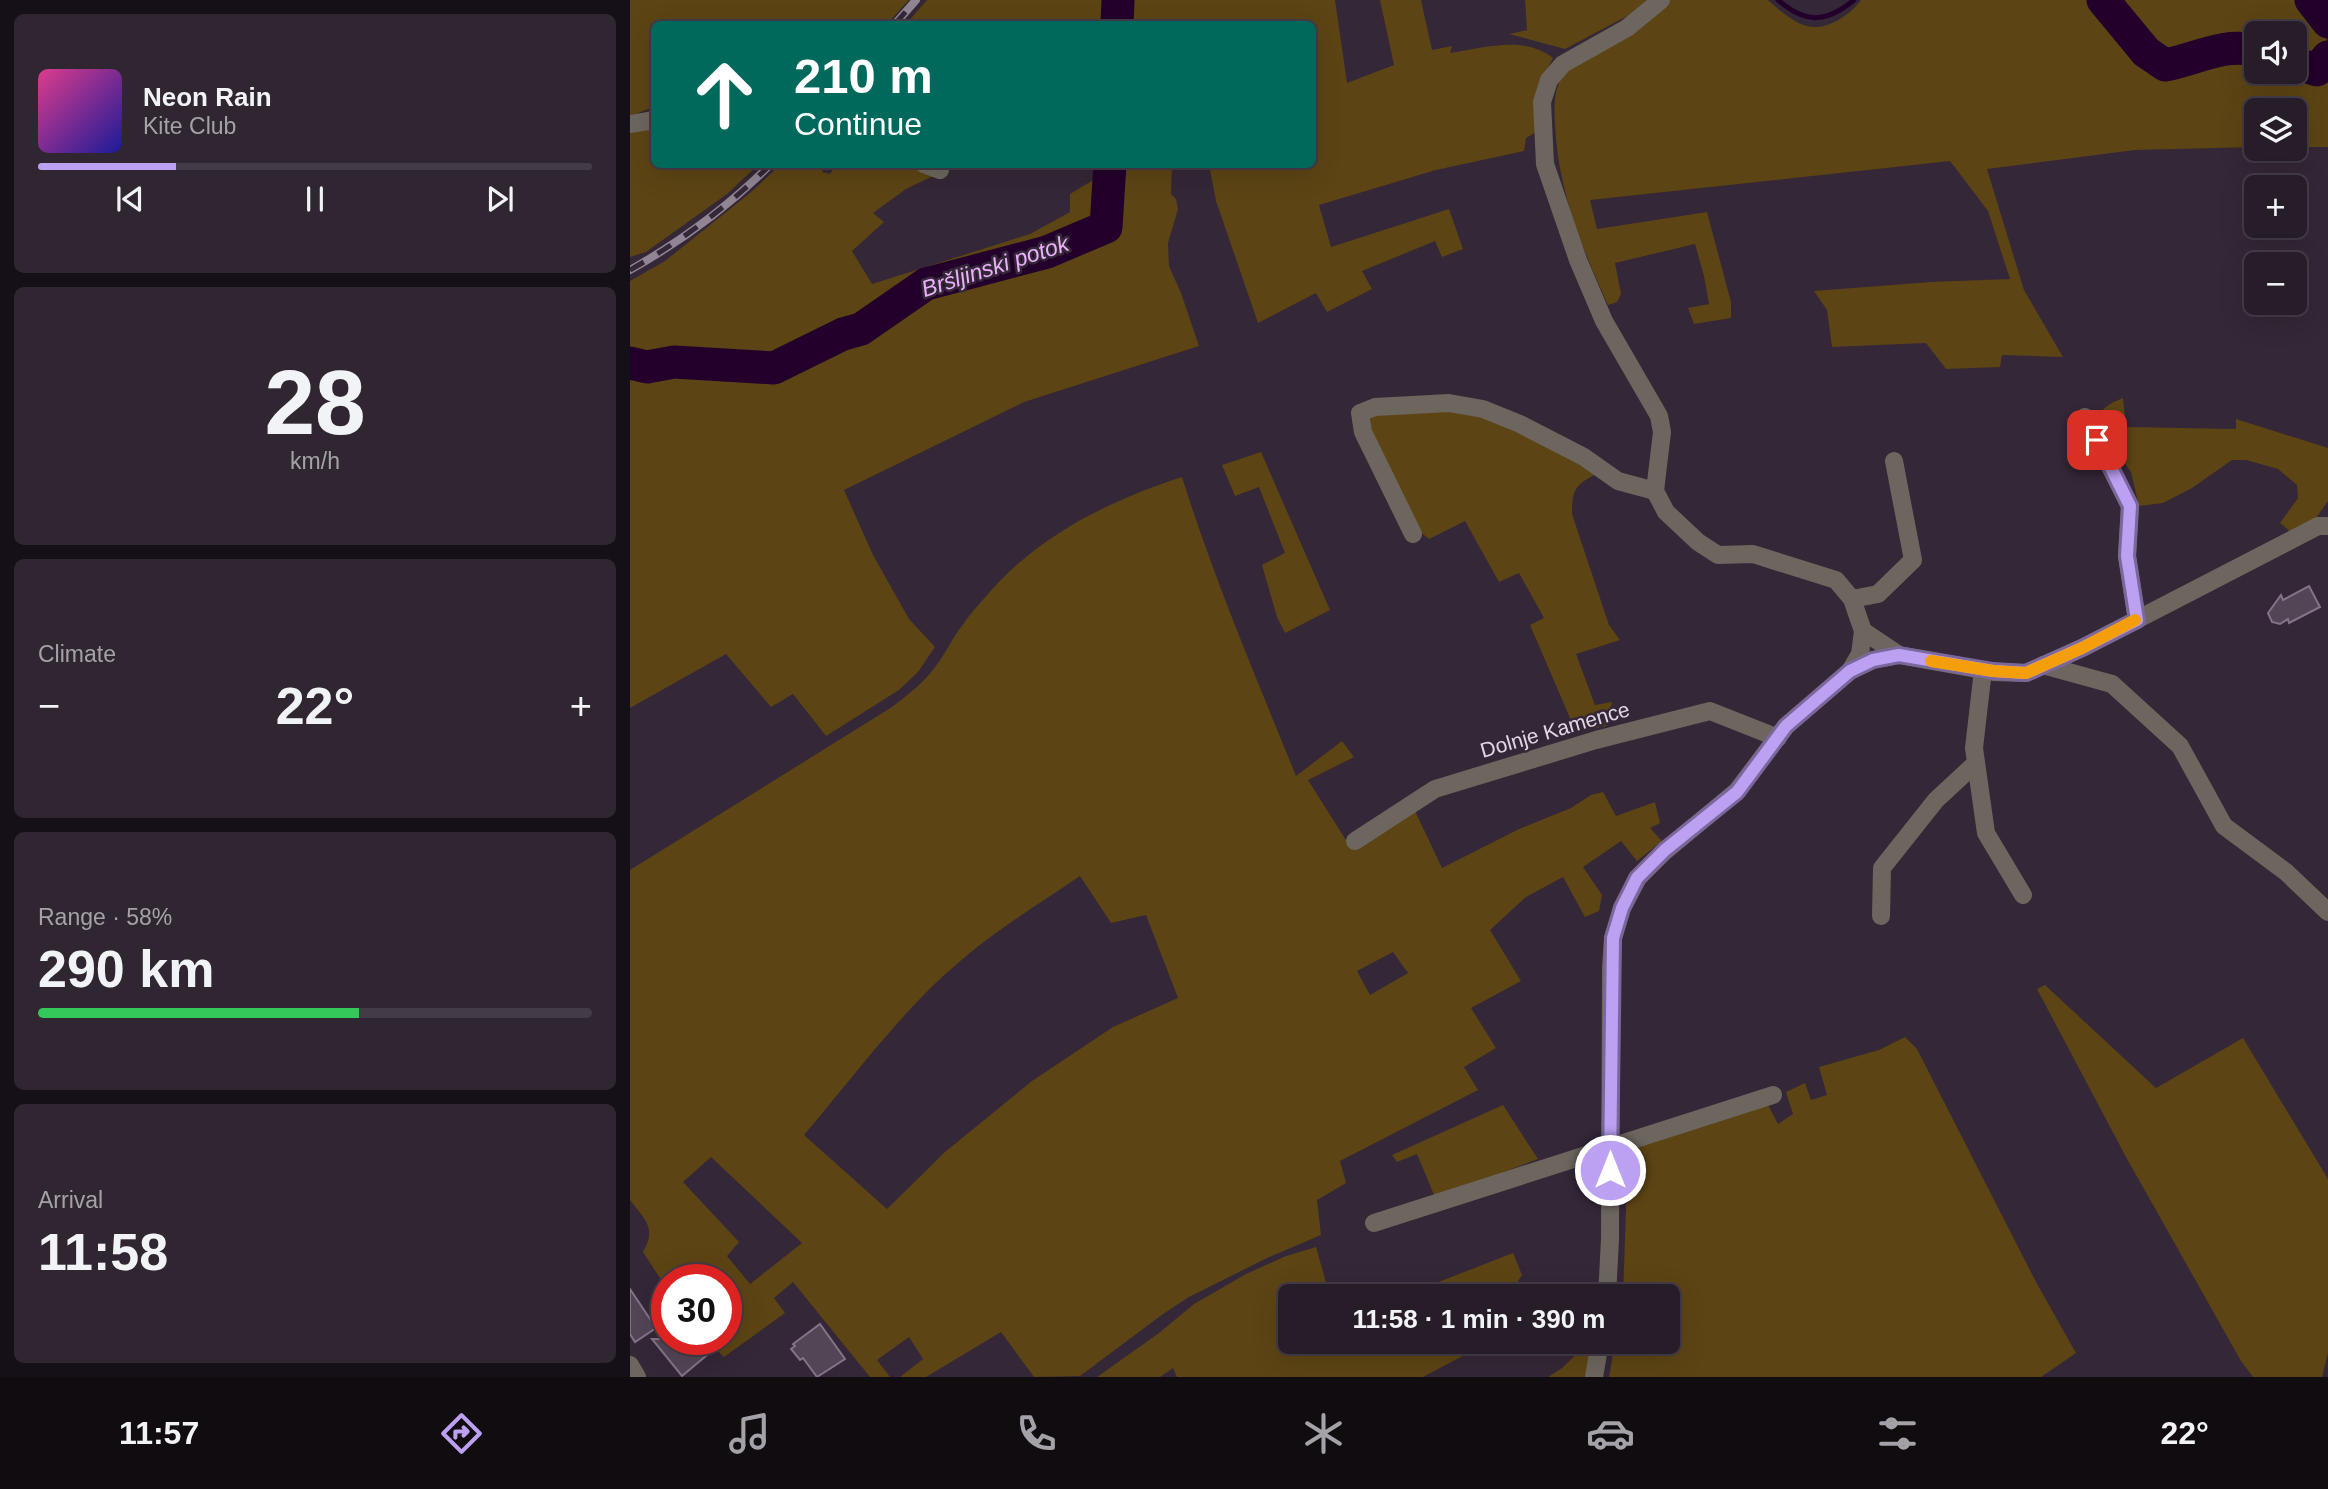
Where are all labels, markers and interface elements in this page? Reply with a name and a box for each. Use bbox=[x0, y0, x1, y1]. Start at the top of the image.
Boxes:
map controls bbox=[2244, 21, 2307, 315]
button: sound bbox=[2244, 21, 2307, 84]
icon: ahead bbox=[679, 49, 770, 140]
text: 210 m bbox=[794, 49, 933, 103]
text: Neon Rain bbox=[143, 82, 272, 112]
button: layers bbox=[2244, 98, 2307, 161]
text: Continue bbox=[794, 106, 922, 142]
text: Kite Club bbox=[143, 113, 236, 139]
button: + bbox=[2244, 175, 2307, 238]
icon: previous bbox=[111, 180, 149, 218]
icon: pause bbox=[296, 180, 334, 218]
icon: next bbox=[481, 180, 519, 218]
water label: Bršljinski potok bbox=[918, 229, 1073, 302]
button: − bbox=[2244, 252, 2307, 315]
text: 28 bbox=[264, 352, 366, 453]
pin bbox=[2067, 410, 2127, 470]
icon: arrive bbox=[2078, 421, 2116, 459]
text: km/h bbox=[290, 448, 340, 474]
text: Climate bbox=[38, 641, 116, 667]
text: 22° bbox=[276, 677, 354, 735]
text: − bbox=[38, 685, 60, 727]
text: + bbox=[570, 685, 592, 727]
street label: Dolnje Kamence bbox=[1478, 697, 1632, 762]
text: Range · 58% bbox=[38, 904, 172, 930]
text: 290 km bbox=[38, 940, 214, 998]
position arrow bbox=[1573, 1133, 1647, 1207]
text: Arrival bbox=[38, 1187, 103, 1213]
text: 11:58 bbox=[38, 1223, 168, 1281]
speed limit sign: 30 bbox=[651, 1264, 742, 1355]
text: 11:58 · 1 min · 390 m bbox=[1353, 1304, 1605, 1334]
icon: directions bbox=[437, 1409, 486, 1458]
icon: music bbox=[725, 1409, 774, 1458]
icon: phone bbox=[1012, 1409, 1061, 1458]
icon: climate bbox=[1299, 1409, 1348, 1458]
icon: car bbox=[1586, 1409, 1635, 1458]
icon: filters bbox=[1873, 1409, 1922, 1458]
text: 11:57 bbox=[119, 1415, 199, 1451]
text: 22° bbox=[2160, 1415, 2209, 1451]

